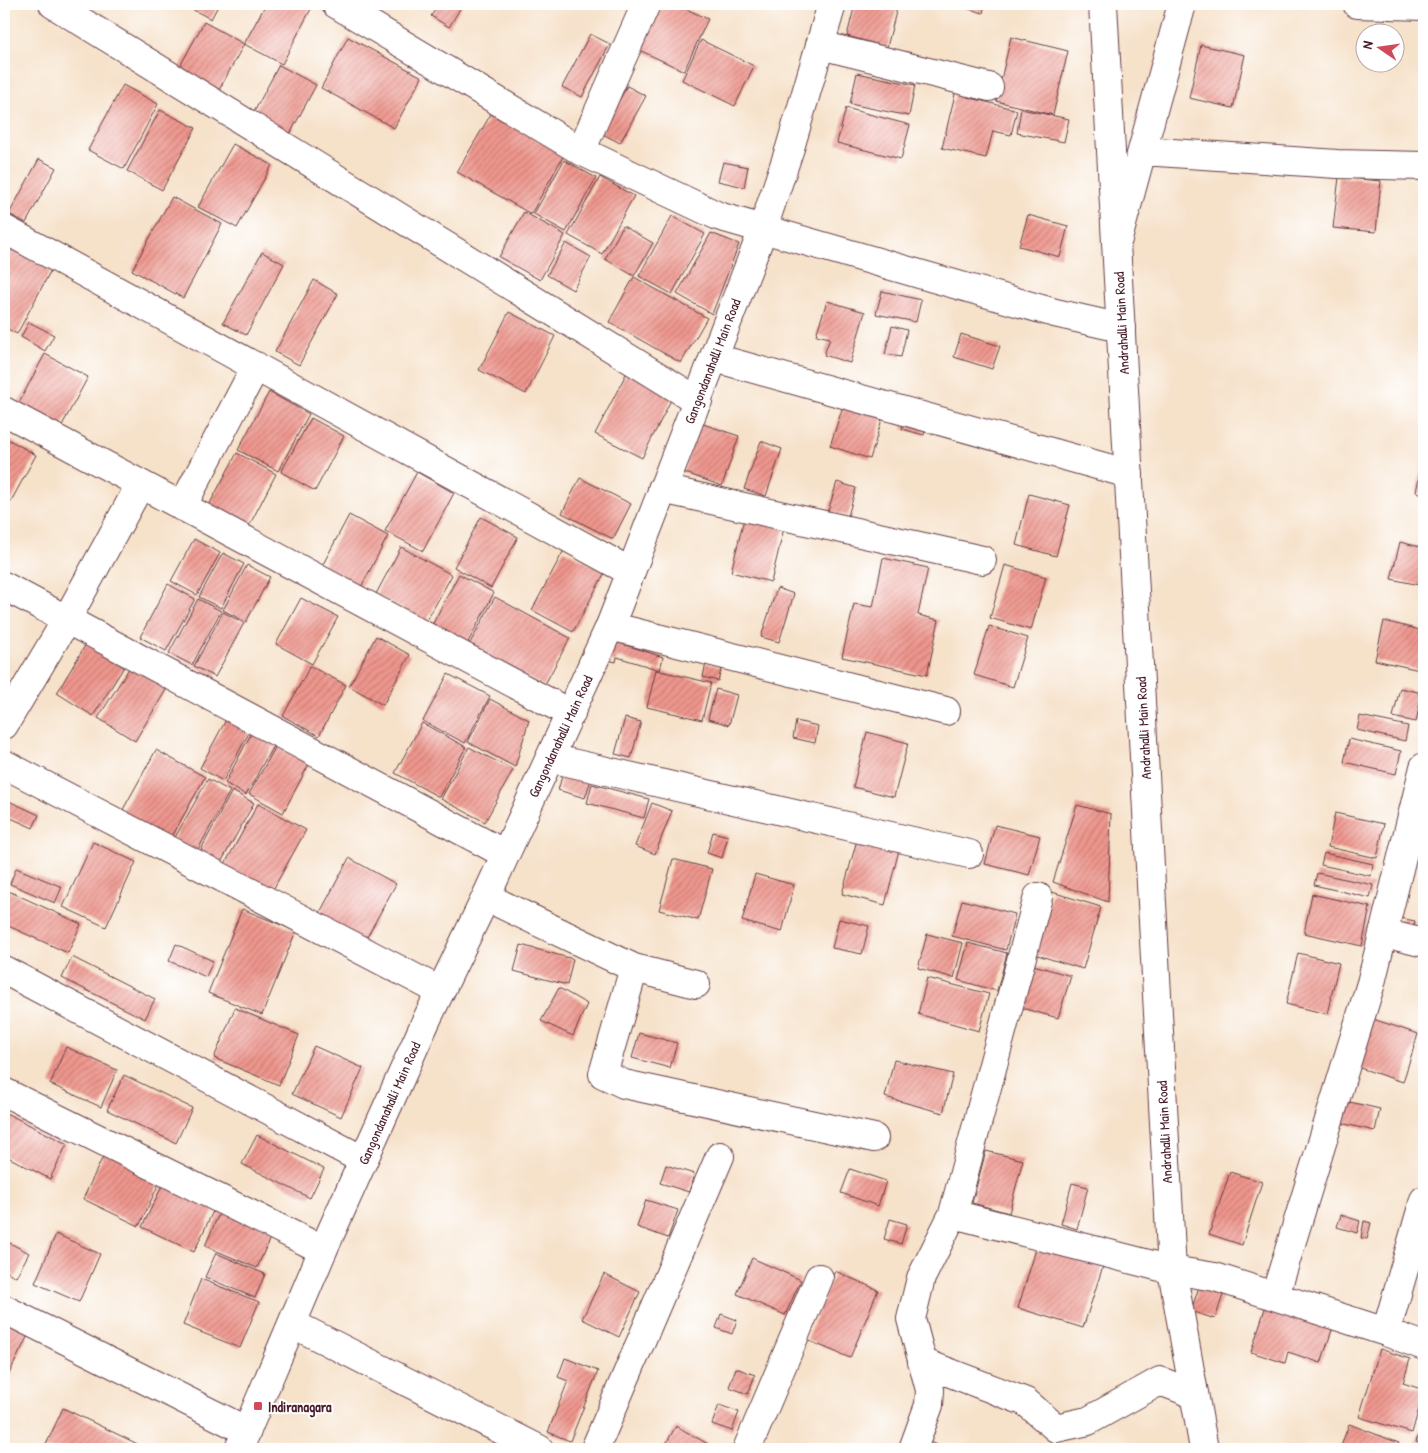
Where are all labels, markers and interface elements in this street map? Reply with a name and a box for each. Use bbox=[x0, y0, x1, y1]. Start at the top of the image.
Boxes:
north arrow bbox=[1356, 22, 1406, 72]
text: N bbox=[1357, 39, 1377, 51]
street label: Andrahalli Main Road bbox=[1109, 271, 1133, 375]
street label: Gangondanahalli Main Road bbox=[679, 295, 746, 427]
street label: Gangondanahalli Main Road bbox=[523, 671, 598, 801]
street label: Andrahalli Main Road bbox=[1131, 676, 1155, 780]
street label: Gangondanahalli Main Road bbox=[353, 1038, 426, 1168]
street label: Andrahalli Main Road bbox=[1152, 1080, 1176, 1184]
place label: Indiranagara bbox=[268, 1397, 332, 1418]
marker: Indiranagara bbox=[252, 1400, 264, 1412]

